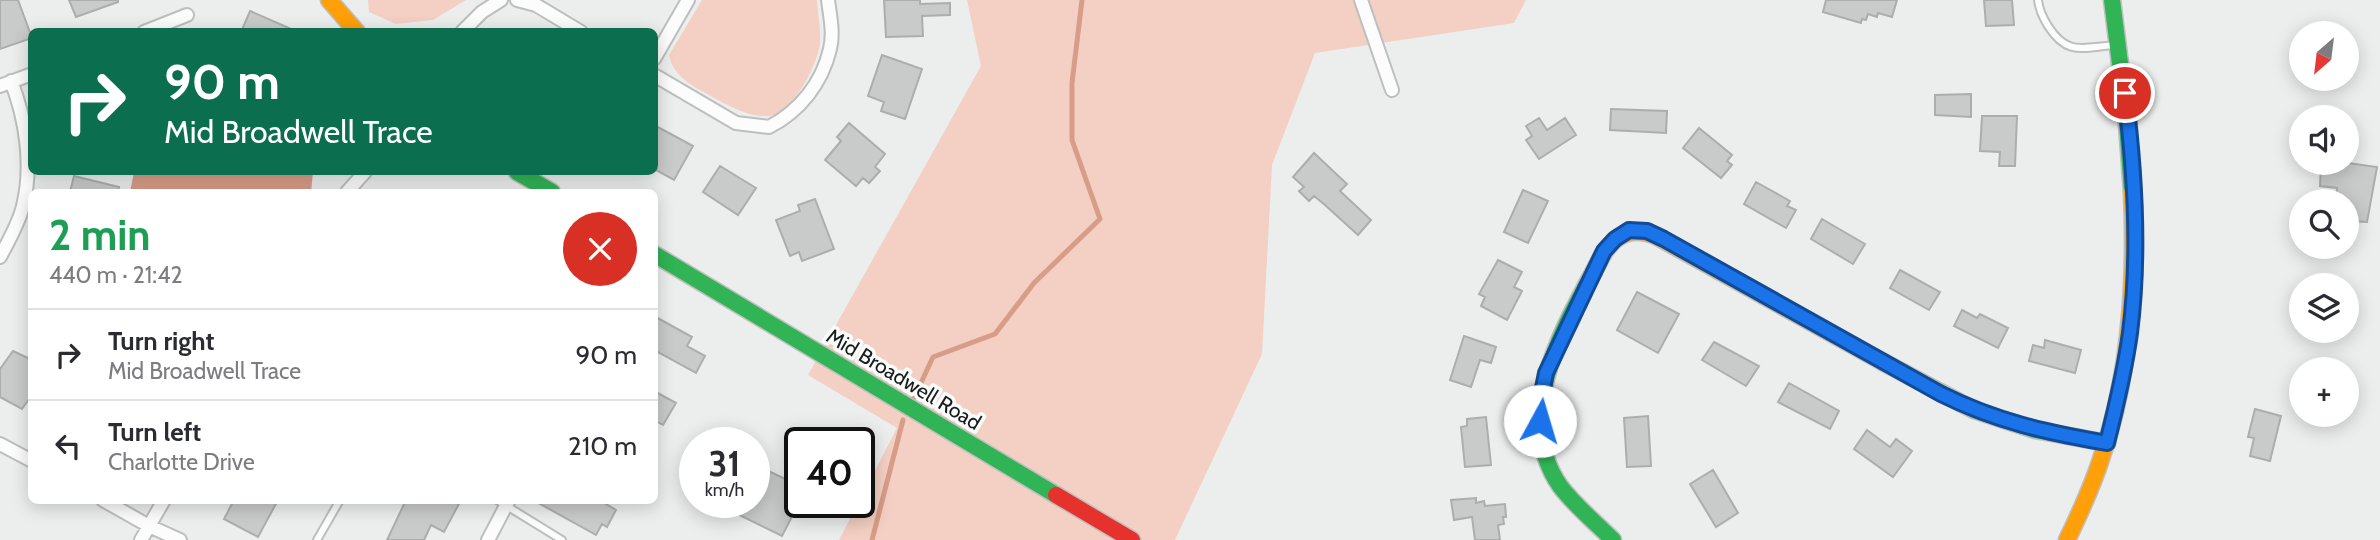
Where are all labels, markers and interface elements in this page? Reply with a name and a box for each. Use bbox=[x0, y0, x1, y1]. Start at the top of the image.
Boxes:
north arrow bbox=[2289, 21, 2359, 91]
map controls bbox=[2289, 21, 2359, 427]
text: 90 m bbox=[164, 52, 280, 111]
icon: right bbox=[49, 56, 140, 147]
pin bbox=[2095, 63, 2155, 123]
icon: arrive bbox=[2106, 74, 2144, 112]
button: sound bbox=[2289, 105, 2359, 175]
text: Mid Broadwell Trace bbox=[164, 112, 433, 151]
button: search bbox=[2289, 189, 2359, 259]
text: 2 min bbox=[49, 209, 150, 261]
button: close bbox=[563, 212, 637, 286]
text: 440 m · 21:42 bbox=[49, 261, 183, 289]
button: layers bbox=[2289, 273, 2359, 343]
street label: Mid Broadwell Road bbox=[822, 323, 986, 435]
text: Turn right bbox=[108, 325, 214, 357]
icon: right bbox=[49, 336, 87, 374]
text: 90 m bbox=[575, 339, 637, 371]
text: Mid Broadwell Trace bbox=[108, 357, 301, 385]
button: + bbox=[2289, 357, 2359, 427]
position arrow bbox=[1503, 384, 1577, 458]
text: Turn left bbox=[108, 416, 201, 448]
icon: left bbox=[49, 427, 87, 465]
speed limit sign: 40 bbox=[784, 427, 875, 518]
text: 210 m bbox=[568, 430, 637, 462]
text: 31 bbox=[709, 442, 740, 485]
text: Charlotte Drive bbox=[108, 448, 255, 476]
text: km/h bbox=[705, 479, 744, 501]

